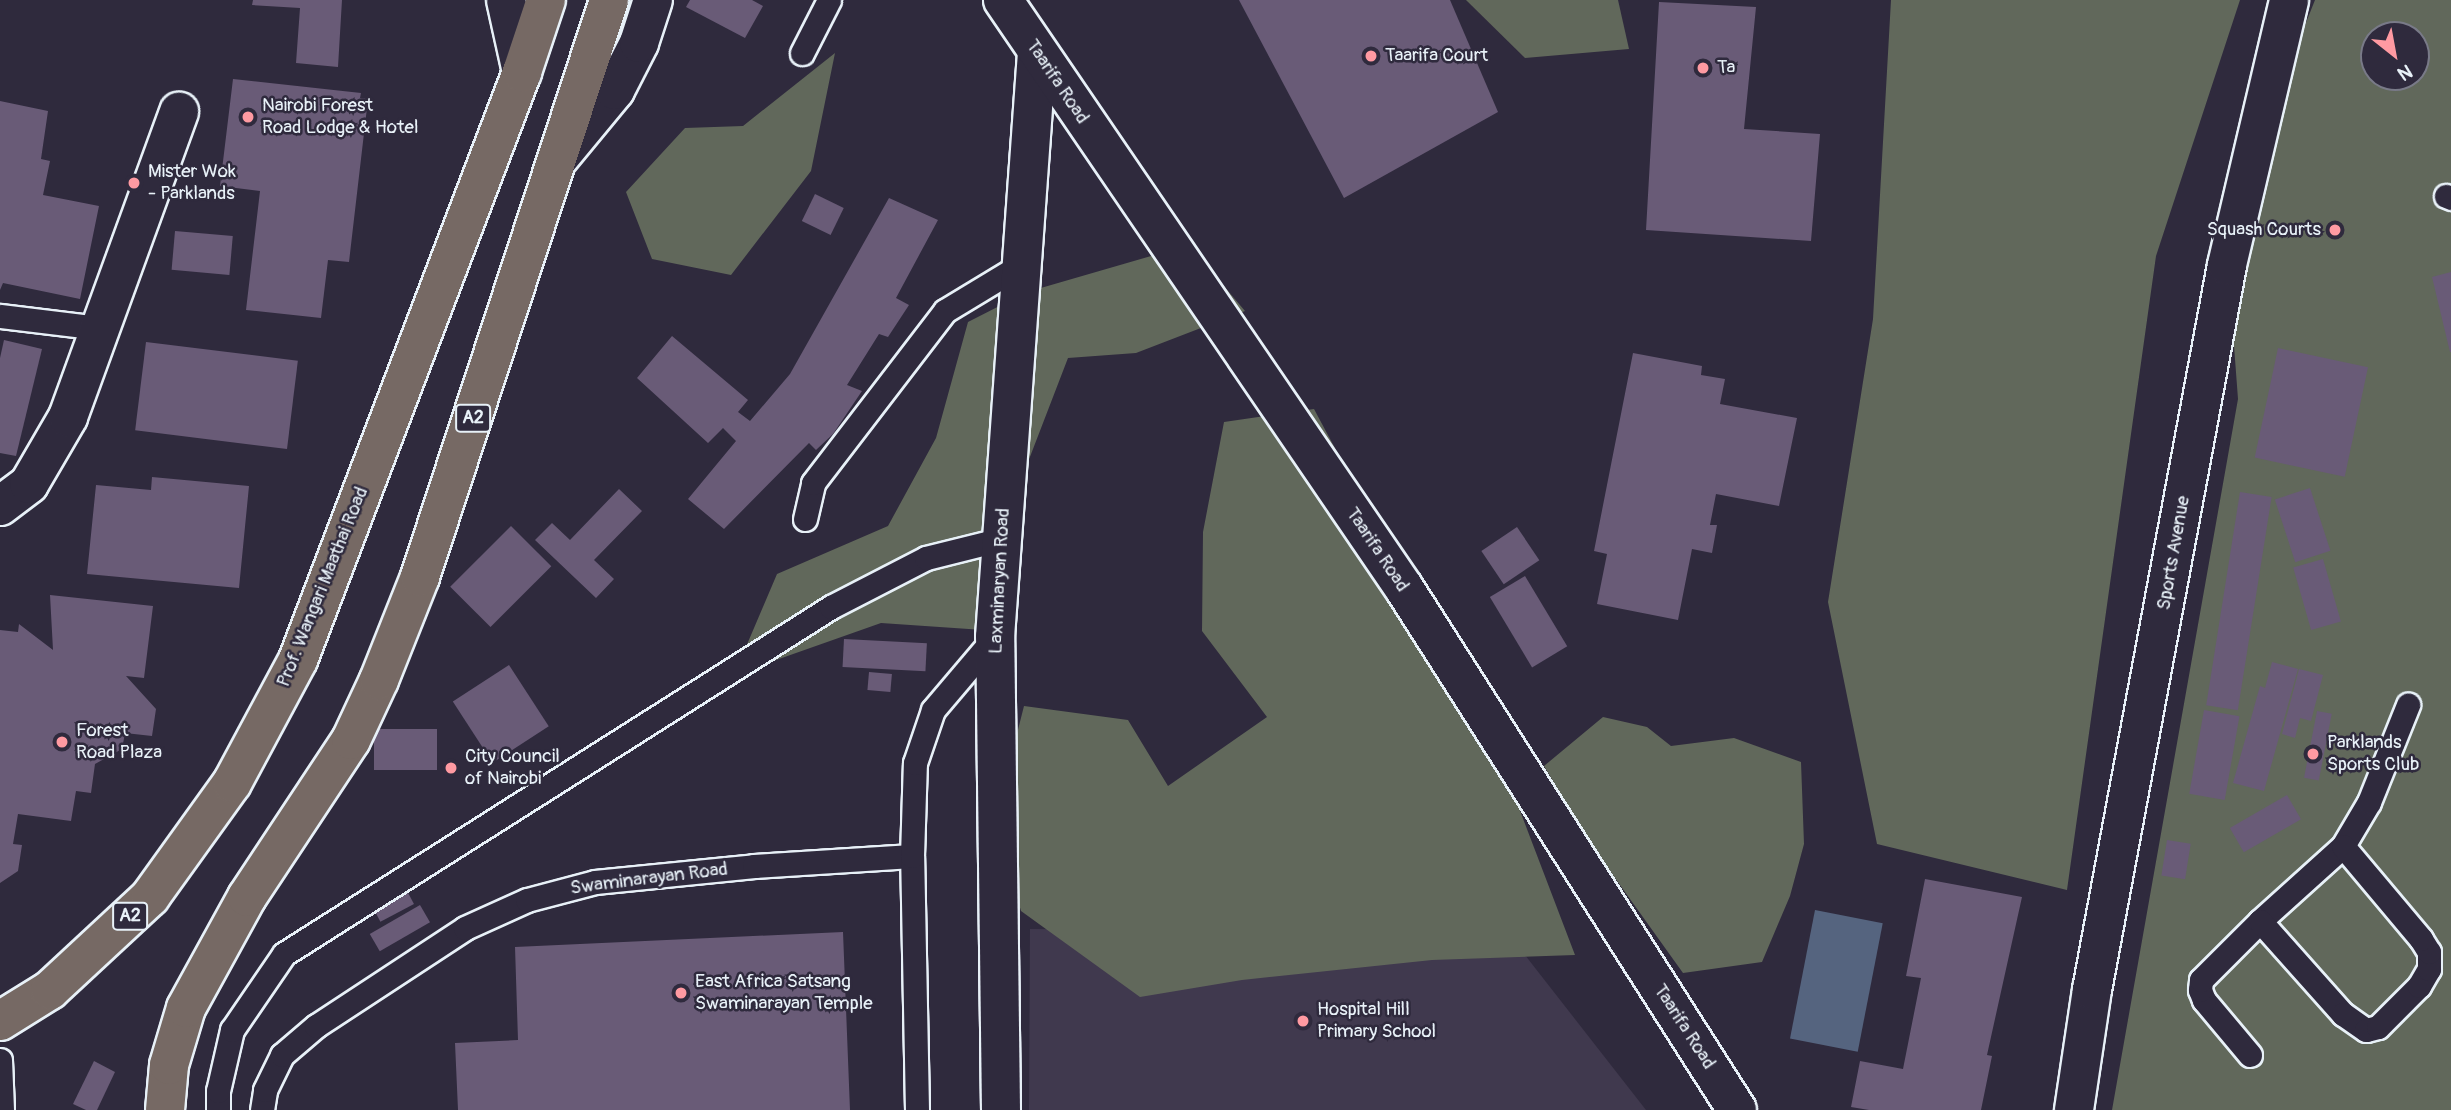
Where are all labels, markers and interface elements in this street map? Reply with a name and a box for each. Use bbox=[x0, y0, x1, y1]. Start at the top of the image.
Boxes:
north arrow bbox=[2360, 21, 2430, 91]
street label: Taarifa Road bbox=[1021, 36, 1093, 128]
place label: Taarifa Court bbox=[1385, 45, 1488, 67]
marker: Taarifa Court bbox=[1363, 48, 1379, 64]
place label: Ta bbox=[1717, 57, 1735, 79]
text: N bbox=[2393, 59, 2416, 86]
marker: Ta bbox=[1695, 60, 1711, 76]
place label: Nairobi Forest Road Lodge & Hotel bbox=[262, 95, 418, 139]
marker: Nairobi Forest Road Lodge & Hotel bbox=[240, 109, 256, 125]
place label: Mister Wok - Parklands bbox=[148, 161, 236, 205]
marker: Mister Wok - Parklands bbox=[126, 175, 142, 191]
place label: Squash Courts bbox=[2207, 219, 2321, 241]
marker: Squash Courts bbox=[2327, 222, 2343, 238]
road number: A2 bbox=[454, 404, 492, 432]
street label: Prof. Wangari Maathai Road bbox=[272, 484, 374, 690]
street label: Sports Avenue bbox=[2153, 494, 2195, 612]
street label: Taarifa Road bbox=[1341, 504, 1413, 596]
street label: Laxminaryan Road bbox=[985, 507, 1015, 655]
place label: Forest Road Plaza bbox=[76, 720, 162, 764]
place label: Parklands Sports Club bbox=[2327, 732, 2419, 776]
marker: Forest Road Plaza bbox=[54, 734, 70, 750]
place label: City Council of Nairobi bbox=[465, 746, 560, 790]
marker: Parklands Sports Club bbox=[2305, 746, 2321, 762]
marker: City Council of Nairobi bbox=[443, 760, 459, 776]
street label: Swaminarayan Road bbox=[569, 858, 729, 900]
road number: A2 bbox=[111, 902, 149, 931]
place label: East Africa Satsang Swaminarayan Temple bbox=[695, 971, 873, 1015]
street label: Taarifa Road bbox=[1648, 980, 1720, 1074]
marker: East Africa Satsang Swaminarayan Temple bbox=[673, 985, 689, 1001]
place label: Hospital Hill Primary School bbox=[1317, 999, 1436, 1043]
marker: Hospital Hill Primary School bbox=[1295, 1013, 1311, 1029]

